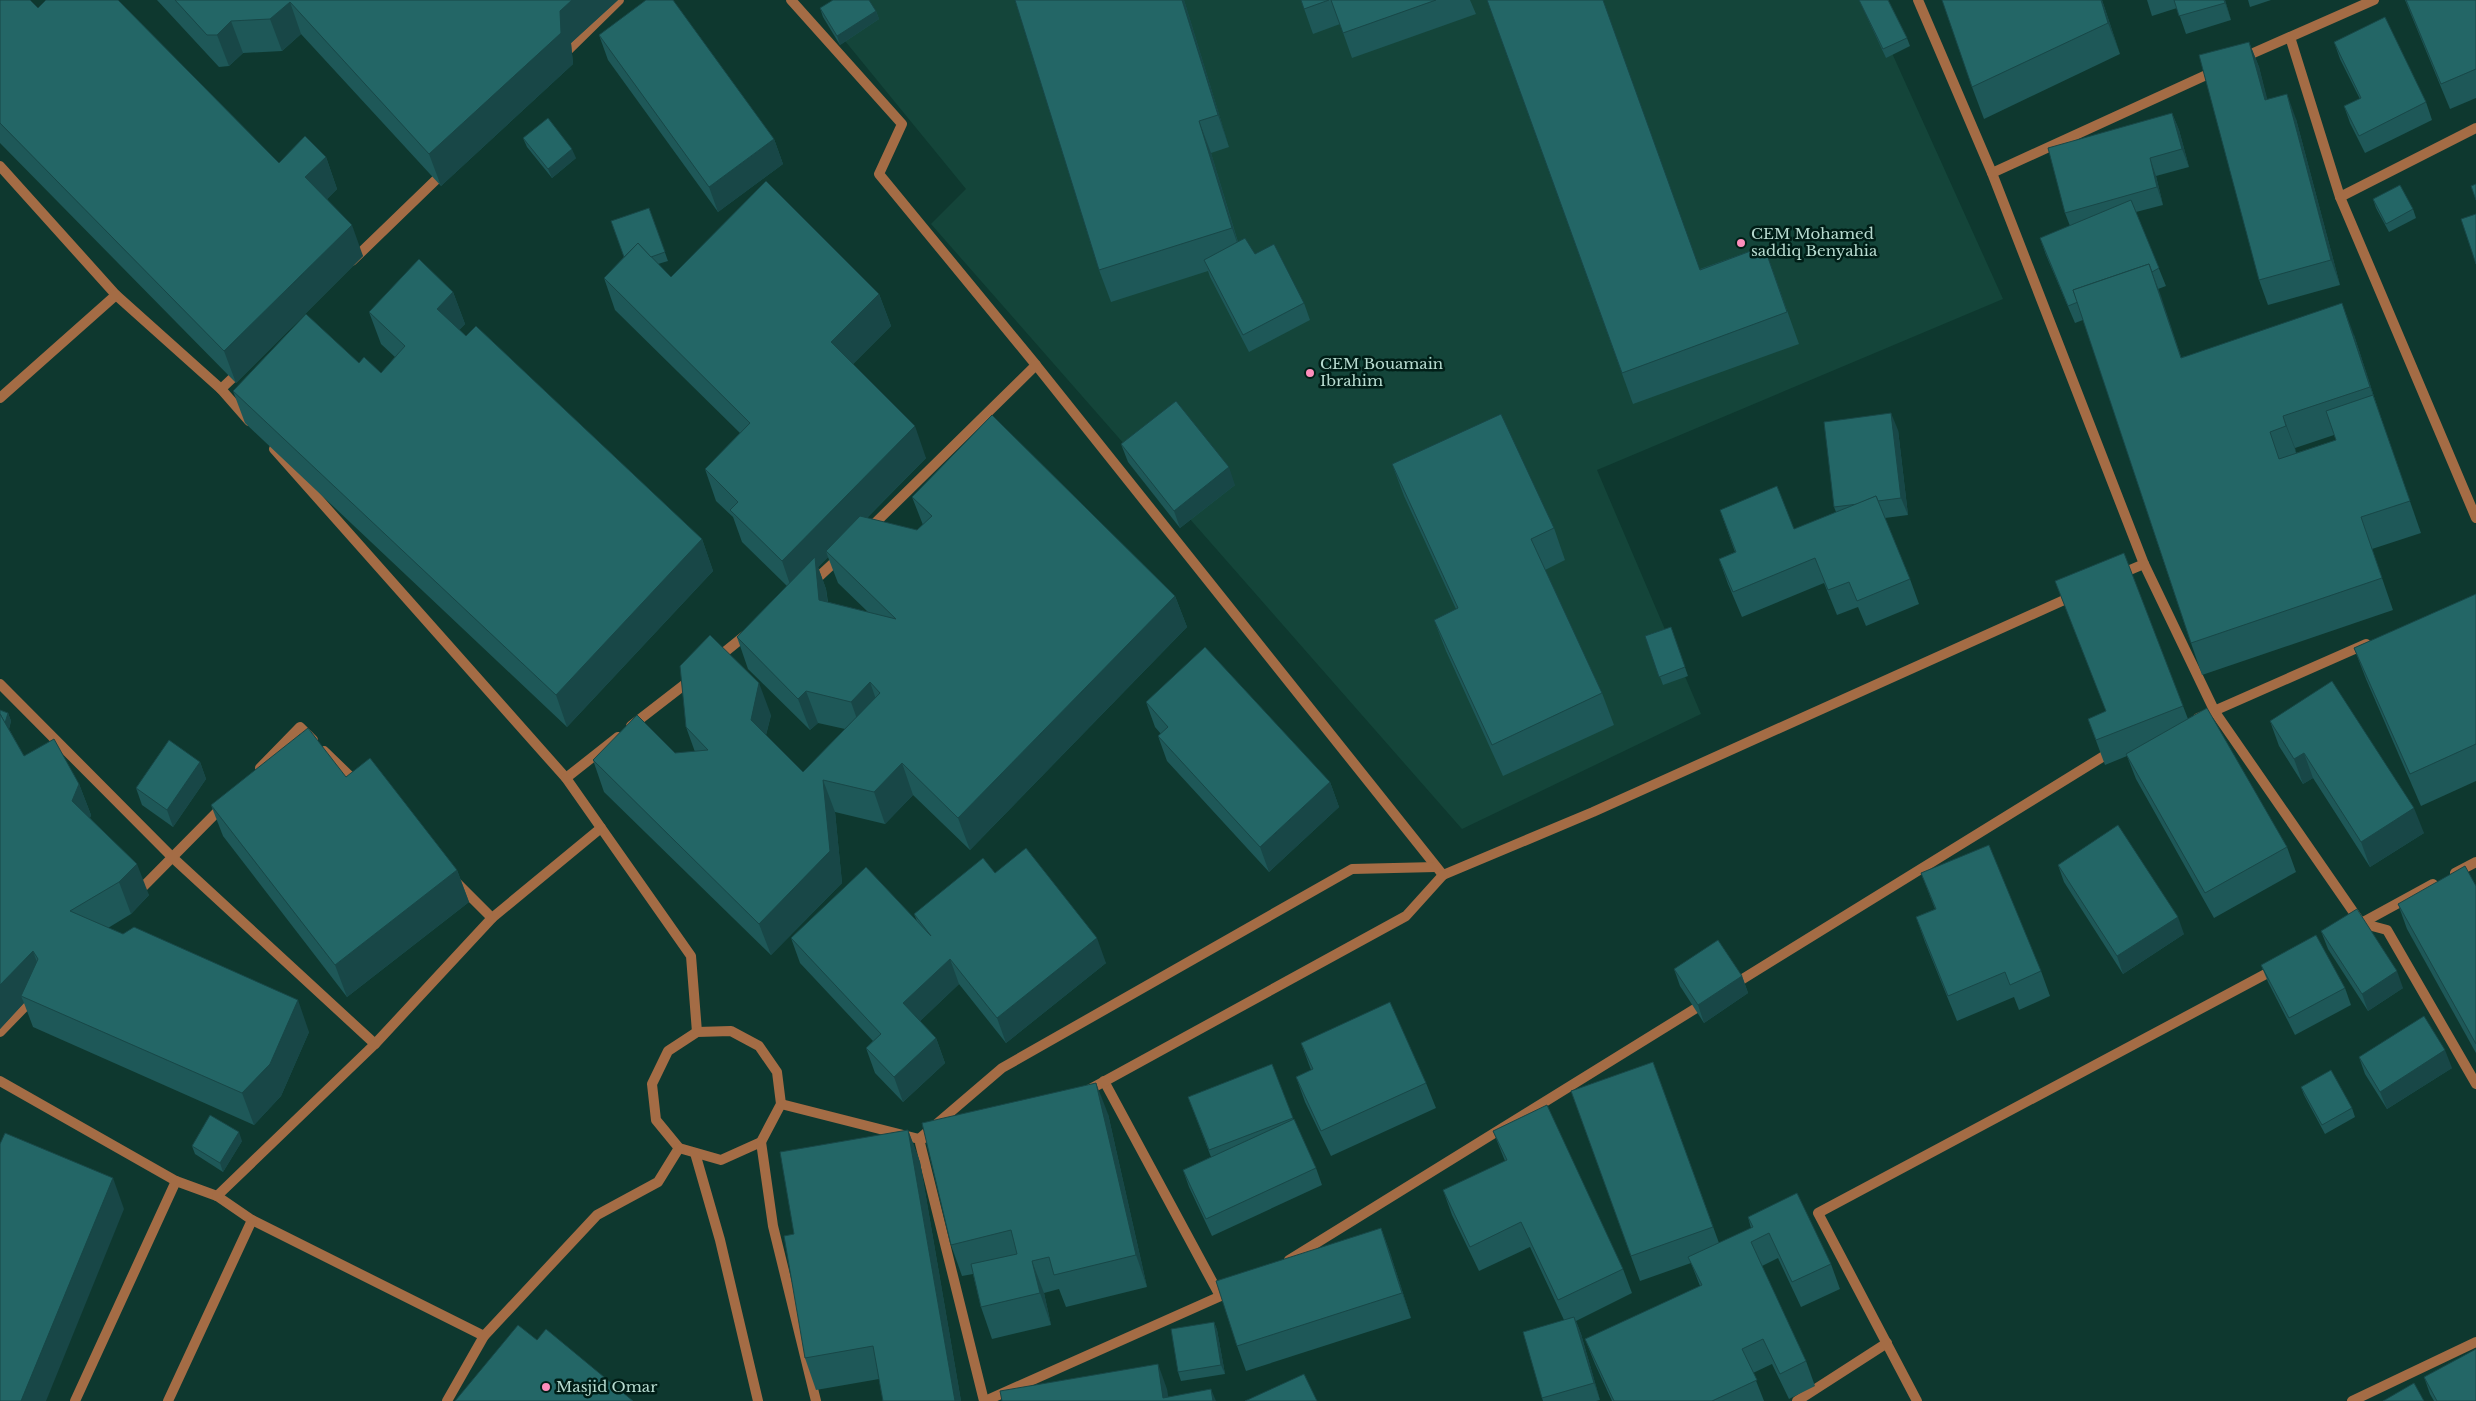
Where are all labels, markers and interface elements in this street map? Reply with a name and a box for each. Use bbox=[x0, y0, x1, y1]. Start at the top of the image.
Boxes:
place label: CEM Mohamed saddiq Benyahia bbox=[1751, 224, 1878, 260]
marker: CEM Mohamed saddiq Benyahia bbox=[1735, 237, 1747, 249]
place label: CEM Bouamain Ibrahim bbox=[1320, 354, 1443, 390]
marker: CEM Bouamain Ibrahim bbox=[1304, 367, 1316, 379]
place label: Masjid Omar bbox=[556, 1377, 658, 1396]
marker: Masjid Omar bbox=[540, 1381, 552, 1393]

